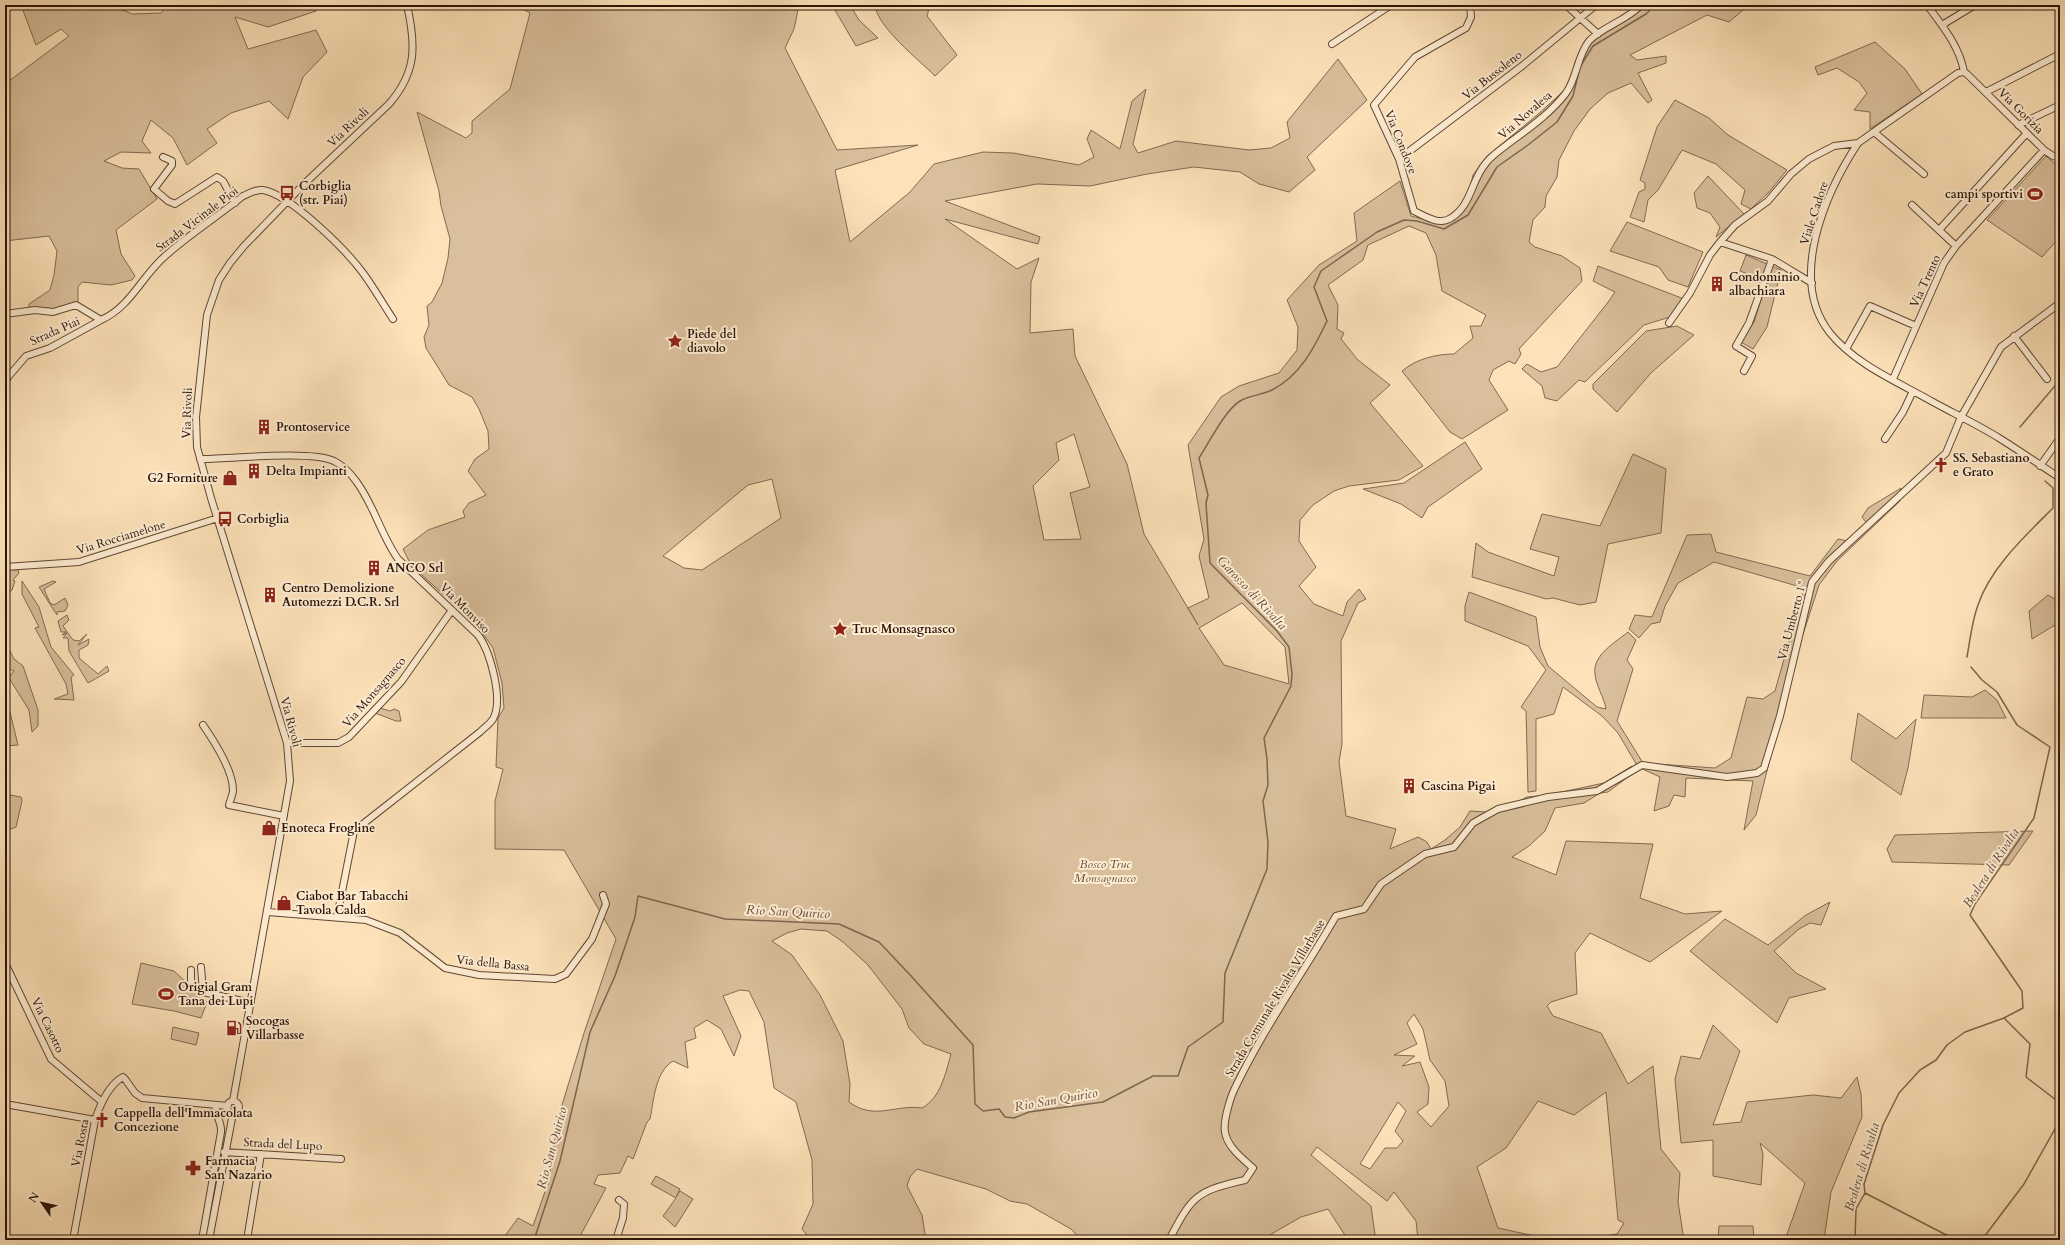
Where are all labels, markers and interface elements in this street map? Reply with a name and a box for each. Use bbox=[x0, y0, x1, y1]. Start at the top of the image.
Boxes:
street label: Via Bussoleno bbox=[1459, 46, 1526, 103]
street label: Via Gorizia bbox=[1995, 85, 2048, 138]
street label: Via Novalesa bbox=[1495, 87, 1556, 143]
street label: Via Rivoli bbox=[324, 103, 373, 150]
street label: Via Condove bbox=[1381, 108, 1421, 176]
place label: Corbiglia (str. Piai) bbox=[299, 178, 351, 208]
street label: Viale Cadore bbox=[1796, 179, 1832, 247]
street label: Strada Vicinale Pioi bbox=[153, 182, 242, 255]
bus stop icon: Corbiglia (str. Piai) bbox=[278, 184, 296, 202]
sports icon: campi sportivi bbox=[2026, 185, 2044, 203]
place label: campi sportivi bbox=[1945, 186, 2023, 202]
street label: Via Trento bbox=[1906, 252, 1944, 310]
place label: Condominio albachiara bbox=[1729, 269, 1800, 299]
building icon: Condominio albachiara bbox=[1708, 275, 1726, 293]
street label: Strada Piai bbox=[27, 313, 83, 349]
place label: Piede del diavolo bbox=[687, 326, 737, 356]
place icon: Piede del diavolo bbox=[666, 332, 684, 350]
street label: Via Rivoli bbox=[178, 386, 196, 439]
building icon: Prontoservice bbox=[255, 418, 273, 436]
place label: Prontoservice bbox=[276, 419, 350, 435]
place label: SS. Sebastiano e Grato bbox=[1953, 450, 2030, 480]
church icon: SS. Sebastiano e Grato bbox=[1932, 456, 1950, 474]
building icon: Delta Impianti bbox=[245, 462, 263, 480]
place label: Delta Impianti bbox=[266, 463, 347, 479]
shop icon: G2 Forniture bbox=[221, 469, 239, 487]
place label: G2 Forniture bbox=[147, 470, 218, 486]
bus stop icon: Corbiglia bbox=[216, 510, 234, 528]
place label: Corbiglia bbox=[237, 511, 289, 527]
street label: Via Rocciamelone bbox=[75, 516, 167, 558]
water label: Garosso di Rivalta bbox=[1213, 552, 1291, 634]
building icon: ANCO Srl bbox=[365, 559, 383, 577]
place label: ANCO Srl bbox=[386, 560, 444, 576]
street label: Via Umberto 1° bbox=[1774, 578, 1810, 662]
street label: Via Monviso bbox=[436, 579, 494, 637]
place label: Centro Demolizione Automezzi D.C.R. Srl bbox=[282, 580, 400, 610]
building icon: Centro Demolizione Automezzi D.C.R. Srl bbox=[261, 586, 279, 604]
place icon: Truc Monsagnasco bbox=[831, 620, 849, 638]
place label: Truc Monsagnasco bbox=[852, 621, 955, 637]
street label: Via Monsagnasco bbox=[339, 653, 410, 731]
street label: Via Rivoli bbox=[277, 695, 306, 749]
building icon: Cascina Pigai bbox=[1400, 777, 1418, 795]
place label: Cascina Pigai bbox=[1421, 778, 1496, 794]
shop icon: Enoteca Frogline bbox=[260, 819, 278, 837]
place label: Enoteca Frogline bbox=[281, 820, 375, 836]
water label: Bealera di Rivalta bbox=[1959, 825, 2024, 911]
park label: Bosco Truc Monsagnasco bbox=[1074, 856, 1136, 886]
place label: Ciabot Bar Tabacchi Tavola Calda bbox=[296, 888, 408, 918]
shop icon: Ciabot Bar Tabacchi Tavola Calda bbox=[275, 894, 293, 912]
water label: Rio San Quirico bbox=[746, 901, 830, 923]
street label: Strada Comunale Rivalta Villarbasse bbox=[1221, 916, 1329, 1080]
street label: Via della Bassa bbox=[456, 951, 531, 975]
place label: Origial Gram Tana dei Lupi bbox=[178, 979, 254, 1009]
sports icon: Origial Gram Tana dei Lupi bbox=[157, 985, 175, 1003]
street label: Via Casotto bbox=[28, 995, 68, 1056]
place label: Socogas Villarbasse bbox=[246, 1013, 305, 1043]
fuel station icon: Socogas Villarbasse bbox=[225, 1019, 243, 1037]
water label: Rio San Quirico bbox=[1013, 1084, 1099, 1116]
place label: Cappella dell'Immacolata Concezione bbox=[114, 1105, 253, 1135]
water label: Rio San Quirico bbox=[532, 1105, 572, 1191]
church icon: Cappella dell'Immacolata Concezione bbox=[93, 1111, 111, 1129]
street label: Via Rosta bbox=[68, 1117, 93, 1168]
water label: Bealera di Rivalta bbox=[1840, 1120, 1884, 1213]
street label: Strada del Lupo bbox=[243, 1134, 323, 1154]
place label: Farmacia San Nazario bbox=[205, 1153, 272, 1183]
pharmacy icon: Farmacia San Nazario bbox=[184, 1159, 202, 1177]
north arrow bbox=[22, 1183, 62, 1223]
text: N bbox=[25, 1189, 43, 1206]

